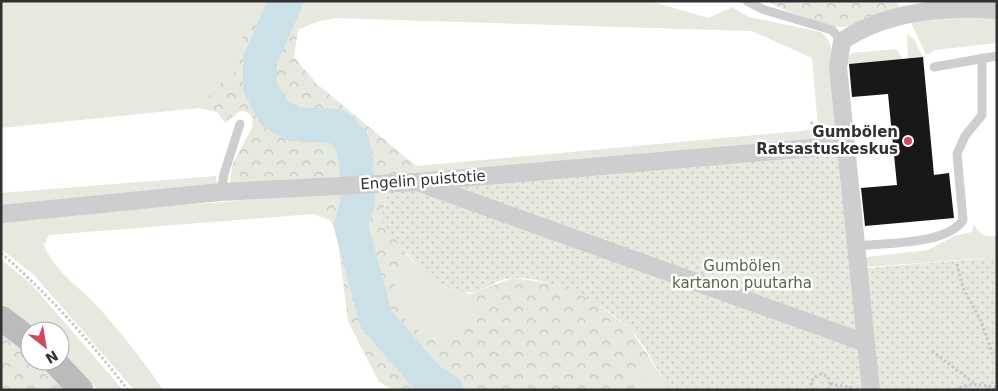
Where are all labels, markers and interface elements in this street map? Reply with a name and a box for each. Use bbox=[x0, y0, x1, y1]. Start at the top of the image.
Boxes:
place label: Gumbölen Ratsastuskeskus bbox=[756, 123, 898, 158]
marker: Gumbölen Ratsastuskeskus bbox=[902, 135, 914, 147]
street label: Engelin puistotie bbox=[360, 167, 486, 193]
park label: Gumbölen kartanon puutarha bbox=[672, 257, 812, 292]
north arrow bbox=[20, 321, 70, 371]
text: N bbox=[43, 347, 61, 367]

